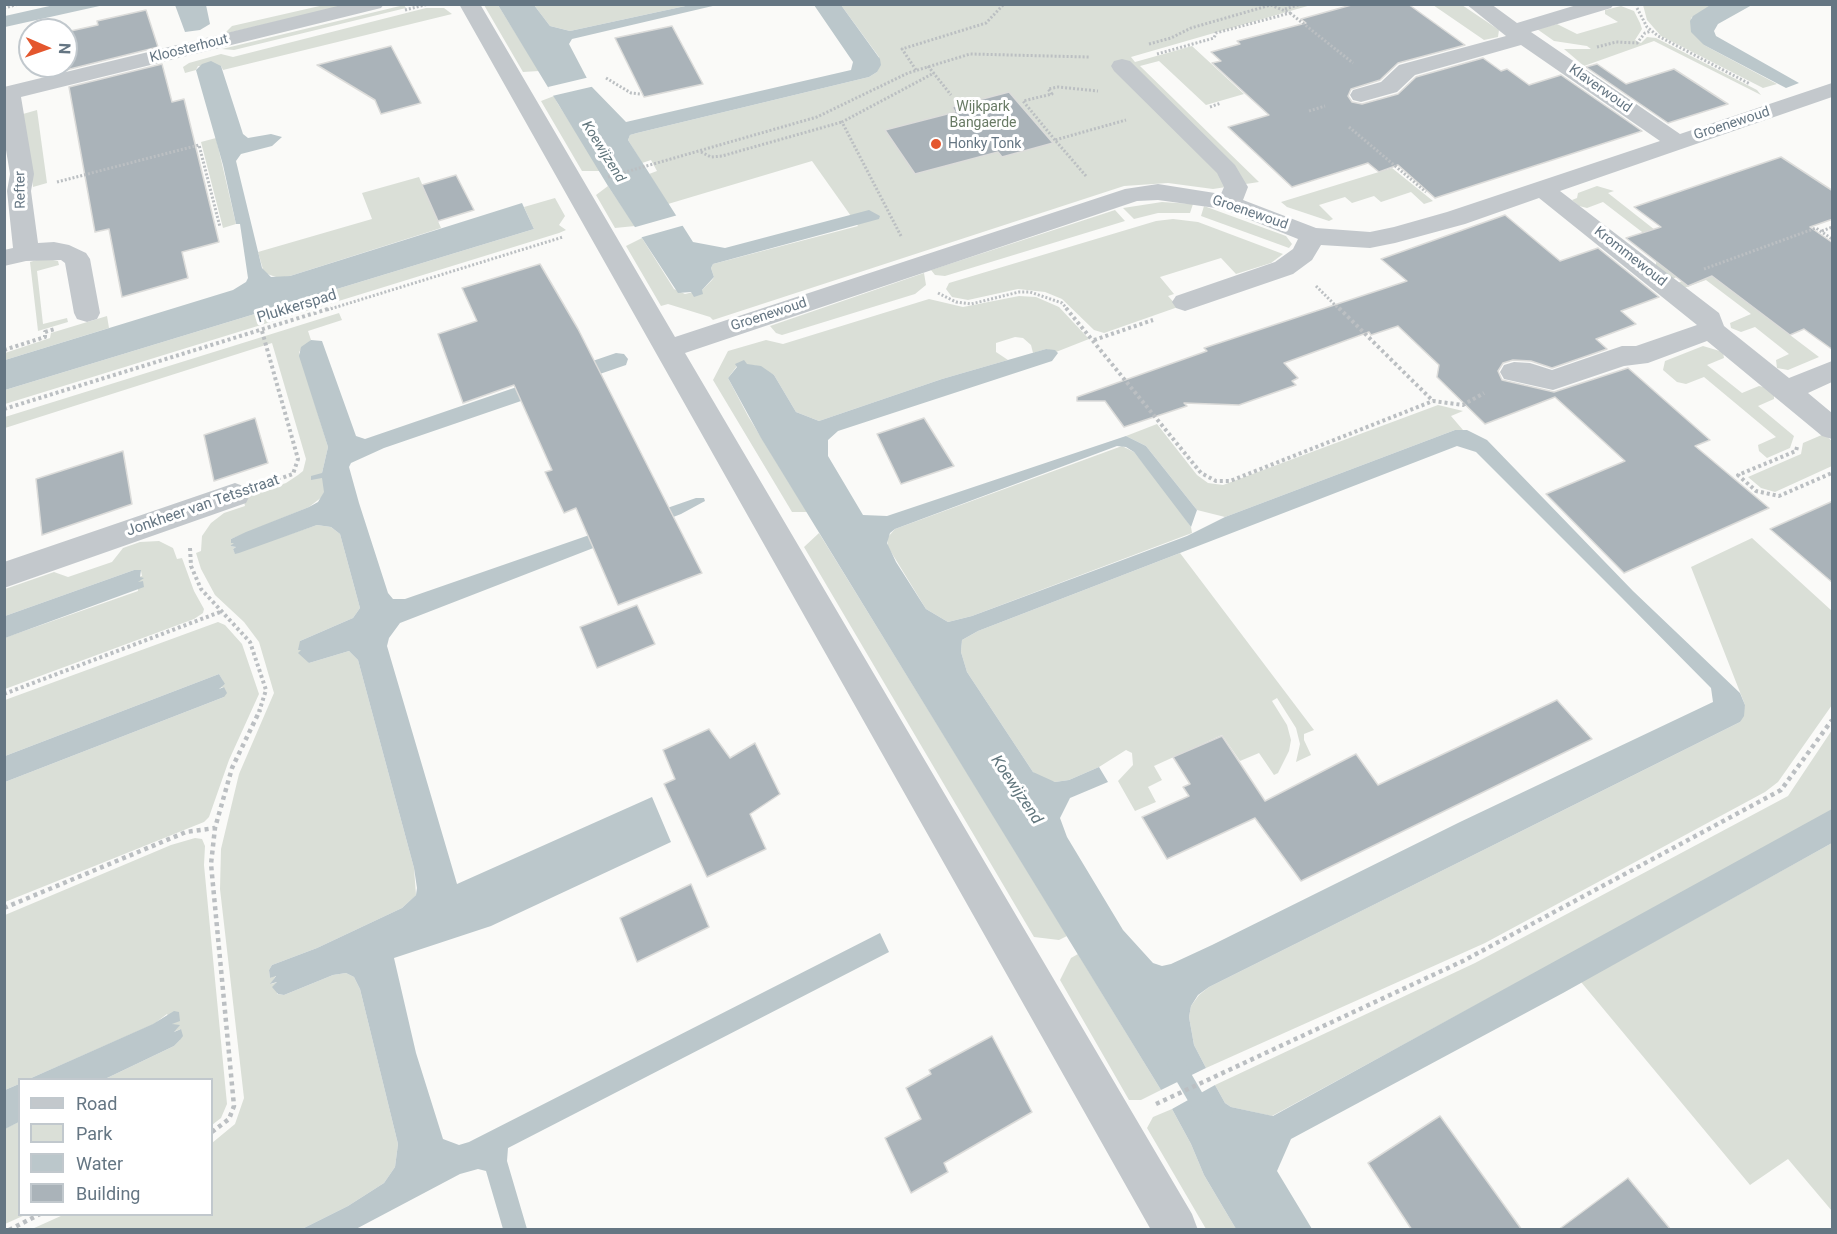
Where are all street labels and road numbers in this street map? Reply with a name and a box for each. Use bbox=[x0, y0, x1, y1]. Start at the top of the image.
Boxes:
street label: Kloosterhout bbox=[148, 31, 230, 67]
street label: Klaverwoud bbox=[1565, 61, 1635, 117]
street label: Groenewoud bbox=[1692, 104, 1772, 144]
street label: Refter bbox=[12, 171, 30, 209]
street label: Groenewoud bbox=[1210, 192, 1290, 234]
street label: Krommewoud bbox=[1590, 223, 1670, 291]
street label: Plukkerspad bbox=[255, 286, 339, 328]
street label: Groenewoud bbox=[729, 295, 809, 335]
street label: Jonkheer van Tetsstraat bbox=[124, 471, 282, 541]

